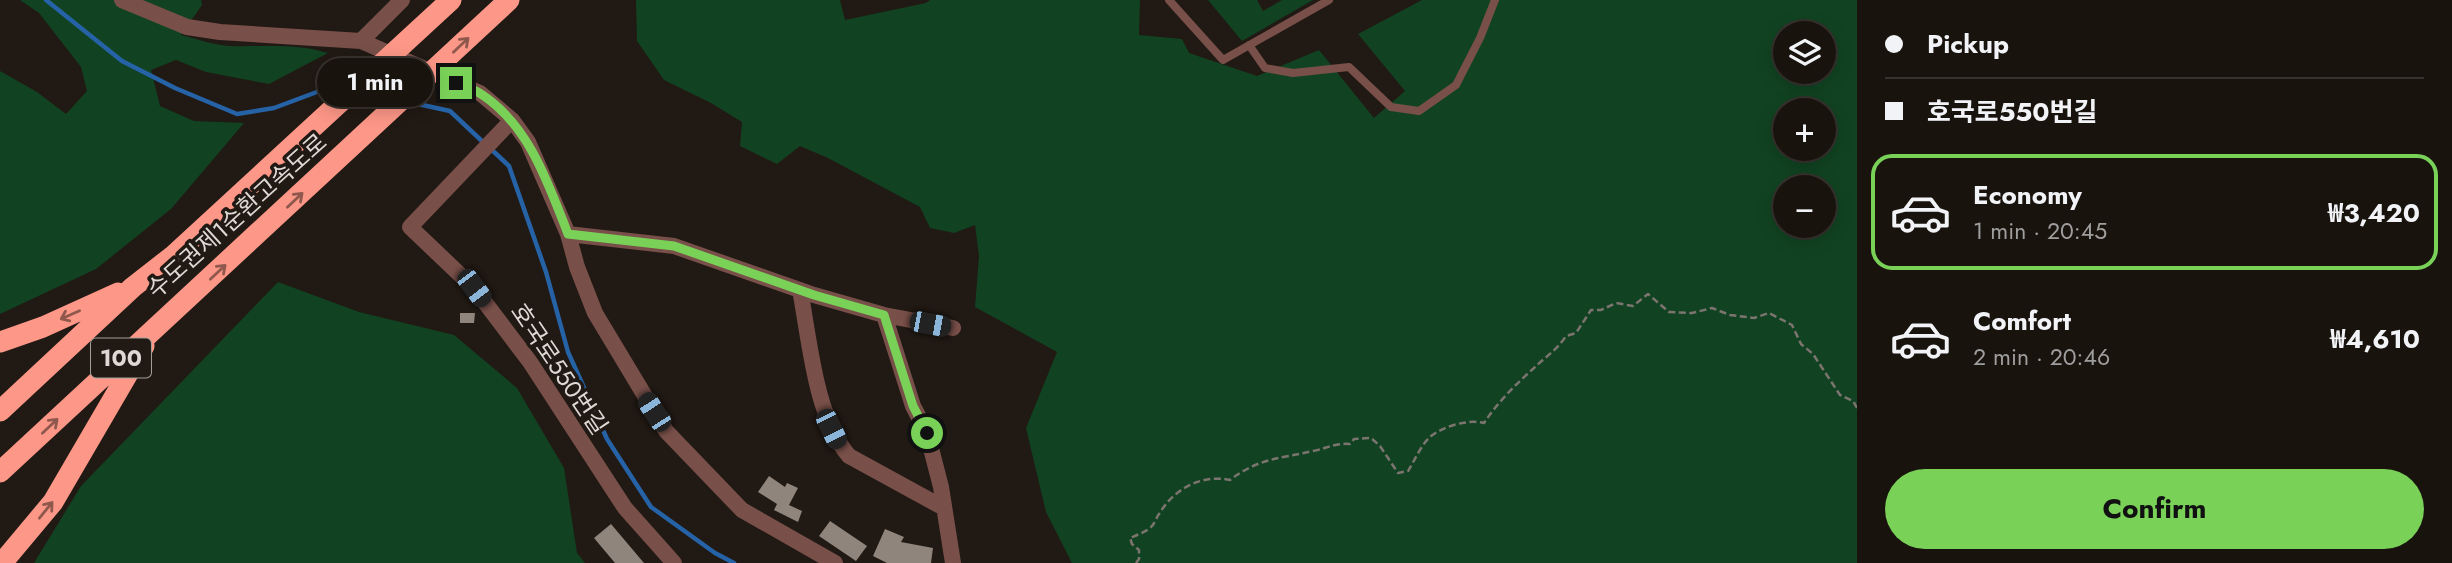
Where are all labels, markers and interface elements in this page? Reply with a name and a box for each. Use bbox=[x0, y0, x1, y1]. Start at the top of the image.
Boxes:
map controls bbox=[1773, 21, 1836, 238]
button: layers bbox=[1773, 21, 1836, 84]
text: Pickup bbox=[1927, 25, 2009, 63]
one-way arrow bbox=[452, 37, 470, 53]
callout: 1 min bbox=[316, 58, 432, 108]
text: 1 min bbox=[346, 65, 404, 99]
route end bbox=[440, 67, 472, 99]
text: 호국로550번길 bbox=[1927, 93, 2097, 131]
button: + bbox=[1773, 98, 1836, 161]
street label: 수도권제1순환고속도로 bbox=[139, 125, 334, 306]
button: − bbox=[1773, 175, 1836, 238]
text: Economy bbox=[1973, 176, 2082, 214]
icon: car bbox=[1889, 181, 1952, 244]
one-way arrow bbox=[286, 192, 303, 209]
text: ₩3,420 bbox=[2328, 194, 2420, 232]
text: 1 min · 20:45 bbox=[1973, 214, 2107, 248]
one-way arrow bbox=[209, 264, 226, 281]
car bbox=[453, 265, 496, 311]
street label: 호국로550번길 bbox=[502, 296, 616, 441]
text: Comfort bbox=[1973, 302, 2071, 340]
icon: car bbox=[1889, 307, 1952, 370]
one-way arrow bbox=[60, 309, 82, 322]
car bbox=[908, 310, 953, 338]
text: ₩4,610 bbox=[2330, 320, 2420, 358]
road number: 100 bbox=[91, 338, 151, 378]
text: 2 min · 20:46 bbox=[1973, 340, 2110, 374]
car bbox=[634, 389, 675, 435]
car bbox=[813, 406, 850, 452]
one-way arrow bbox=[41, 417, 58, 434]
route start bbox=[911, 417, 943, 449]
button: Confirm bbox=[1885, 469, 2424, 549]
one-way arrow bbox=[38, 502, 53, 520]

